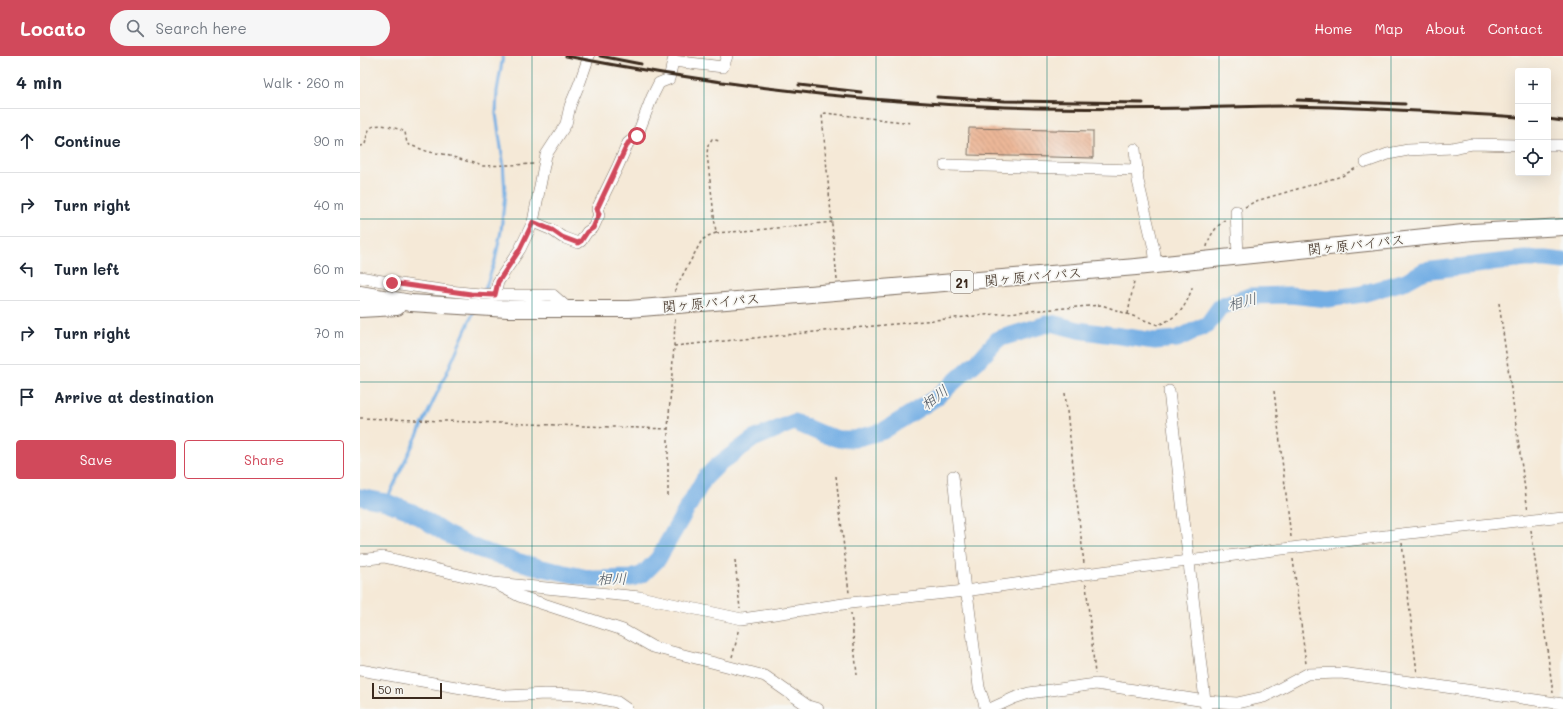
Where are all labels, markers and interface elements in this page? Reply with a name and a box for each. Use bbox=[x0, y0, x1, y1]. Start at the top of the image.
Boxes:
search box bbox=[110, 10, 390, 46]
text: Locato bbox=[20, 16, 86, 41]
icon: search bbox=[124, 17, 146, 39]
text: Search here bbox=[156, 18, 247, 38]
text: Home bbox=[1314, 19, 1352, 38]
text: Map bbox=[1374, 19, 1403, 38]
text: About bbox=[1425, 19, 1466, 38]
text: Contact bbox=[1488, 19, 1543, 38]
map controls bbox=[1515, 68, 1551, 176]
button: + bbox=[1515, 68, 1551, 104]
text: 4 min bbox=[16, 71, 62, 93]
text: Walk · 260 m bbox=[263, 74, 344, 91]
button: − bbox=[1515, 104, 1551, 140]
route start bbox=[628, 127, 646, 145]
icon: ahead bbox=[16, 130, 38, 152]
text: Continue bbox=[54, 131, 121, 151]
text: 90 m bbox=[314, 132, 344, 149]
button: locate bbox=[1515, 140, 1551, 176]
icon: right bbox=[16, 194, 38, 216]
text: Turn right bbox=[54, 195, 131, 215]
text: 40 m bbox=[314, 196, 344, 213]
street label: 関ヶ原バイパス bbox=[1306, 229, 1406, 259]
icon: left bbox=[16, 258, 38, 280]
text: Turn left bbox=[54, 259, 119, 279]
text: 60 m bbox=[314, 260, 344, 277]
street label: 関ヶ原バイパス bbox=[983, 262, 1083, 290]
road number: 21 bbox=[951, 271, 973, 293]
route end bbox=[383, 274, 401, 292]
street label: 関ヶ原バイパス bbox=[661, 288, 761, 316]
water label: 相川 bbox=[1225, 288, 1259, 314]
icon: right bbox=[16, 322, 38, 344]
text: Turn right bbox=[54, 323, 131, 343]
text: 70 m bbox=[314, 324, 344, 341]
water label: 相川 bbox=[916, 380, 952, 414]
icon: arrive bbox=[16, 386, 38, 408]
text: Arrive at destination bbox=[54, 387, 214, 407]
button: Save bbox=[16, 440, 176, 479]
button: Share bbox=[184, 440, 344, 479]
water label: 相川 bbox=[597, 568, 627, 588]
scale bar bbox=[372, 681, 442, 700]
text: 50 m bbox=[378, 682, 404, 697]

